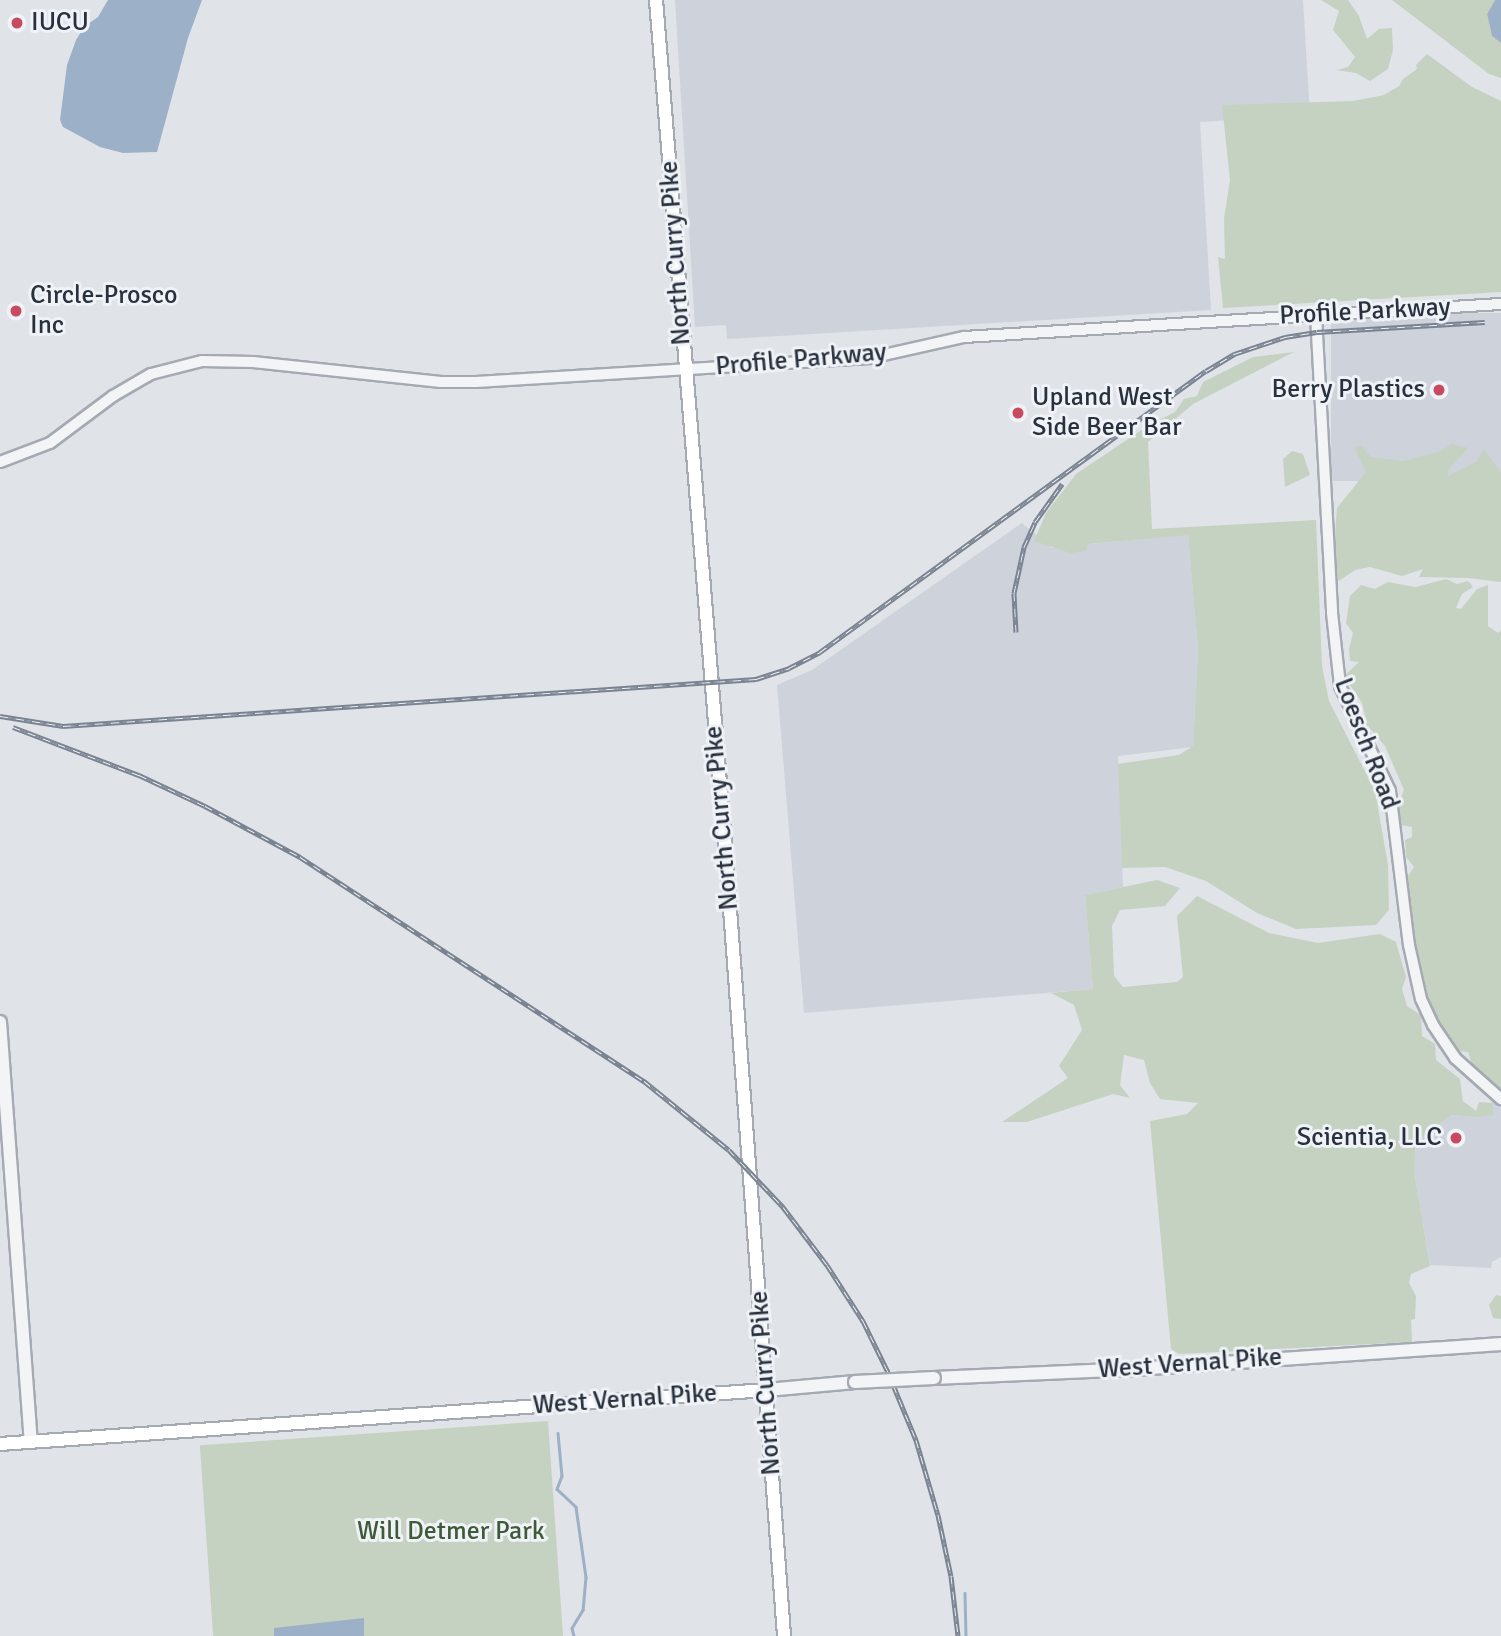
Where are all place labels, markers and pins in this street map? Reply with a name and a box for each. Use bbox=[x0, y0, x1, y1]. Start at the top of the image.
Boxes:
place label: IUCU bbox=[31, 7, 89, 39]
marker: IUCU bbox=[9, 15, 25, 31]
place label: Circle-Prosco Inc bbox=[30, 280, 177, 342]
marker: Circle-Prosco Inc bbox=[8, 303, 24, 319]
place label: Berry Plastics bbox=[1272, 374, 1425, 406]
place label: Upland West Side Beer Bar bbox=[1032, 382, 1182, 444]
marker: Berry Plastics bbox=[1431, 382, 1447, 398]
marker: Upland West Side Beer Bar bbox=[1010, 405, 1026, 421]
place label: Scientia, LLC bbox=[1297, 1122, 1442, 1154]
marker: Scientia, LLC bbox=[1448, 1130, 1464, 1146]

